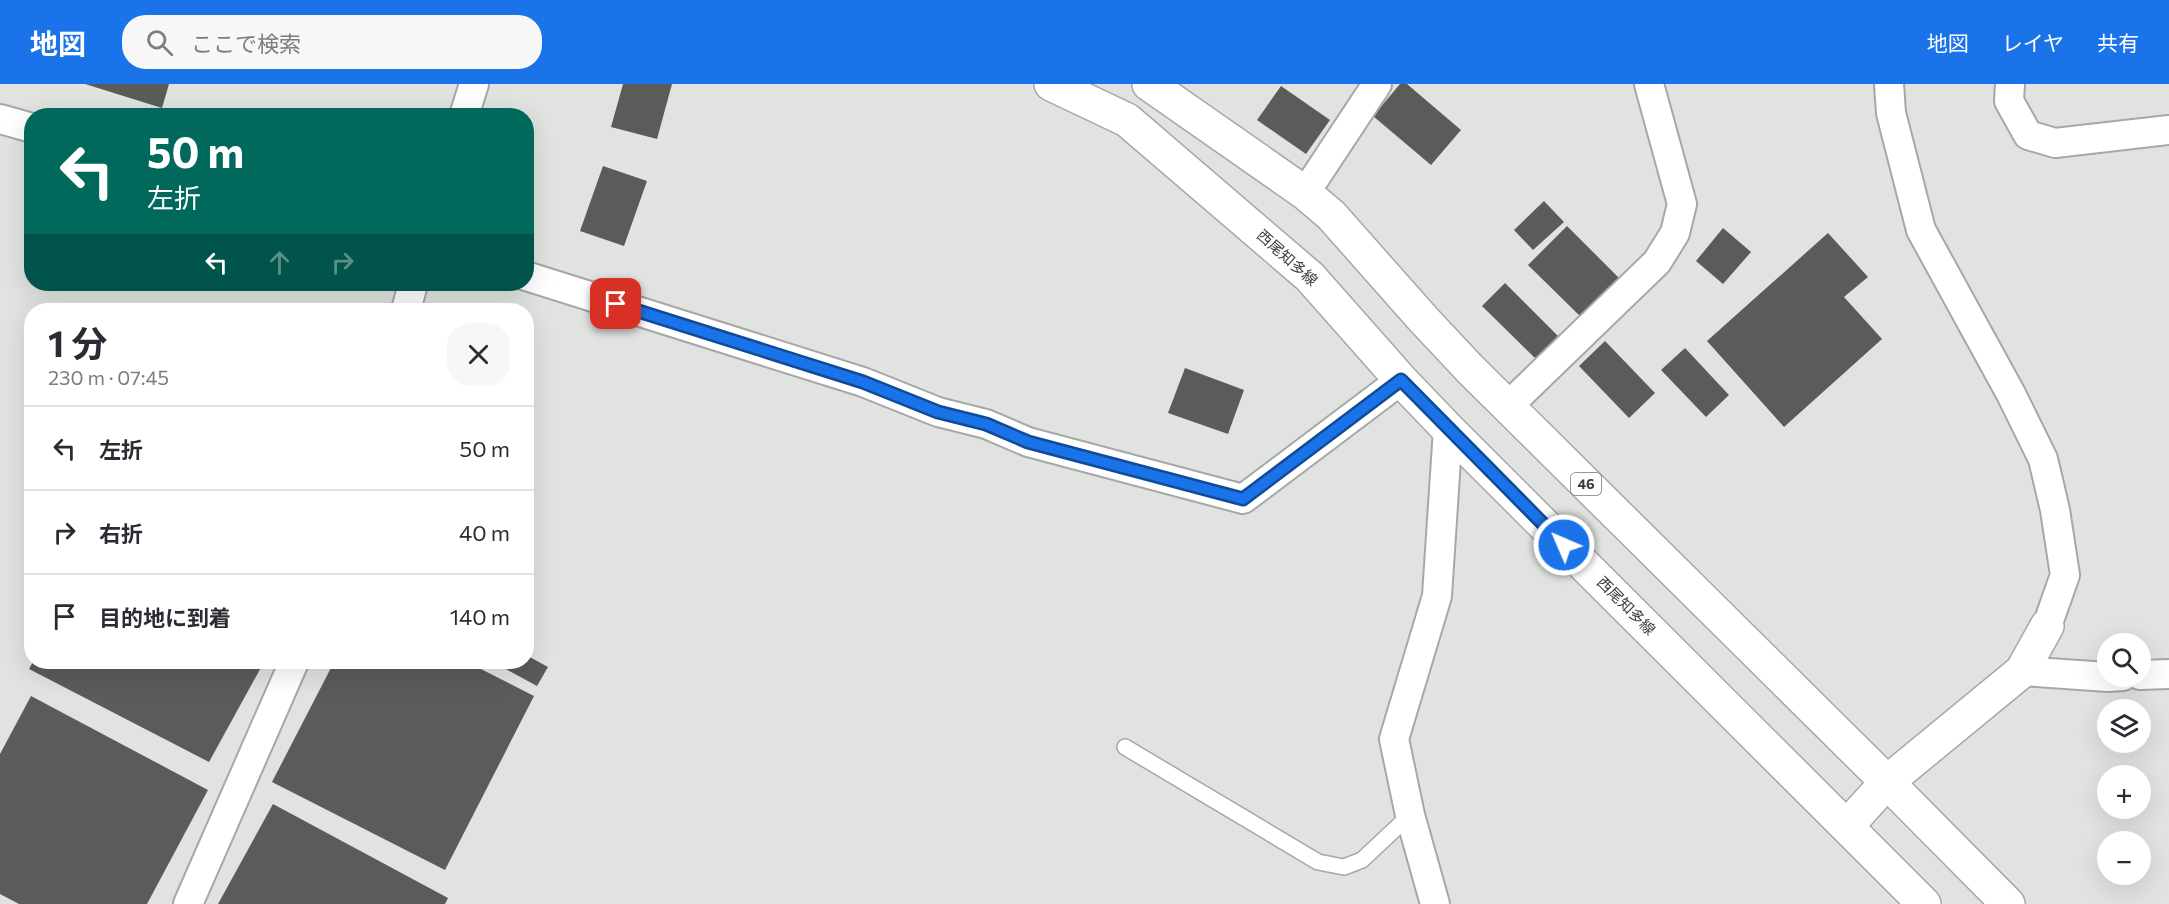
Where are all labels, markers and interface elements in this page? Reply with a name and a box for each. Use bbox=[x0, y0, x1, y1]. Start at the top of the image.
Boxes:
search box bbox=[122, 15, 542, 69]
text: 地図 bbox=[30, 26, 86, 60]
icon: search bbox=[143, 26, 176, 59]
text: ここで検索 bbox=[191, 30, 301, 57]
text: 地図 bbox=[1927, 30, 1969, 55]
text: レイヤ bbox=[2002, 30, 2064, 55]
text: 共有 bbox=[2097, 30, 2139, 55]
text: 50 m bbox=[147, 125, 244, 177]
icon: left bbox=[48, 132, 126, 210]
text: 左折 bbox=[147, 181, 201, 214]
street label: 西尾知多線 bbox=[1254, 225, 1322, 289]
icon: left bbox=[200, 246, 233, 279]
icon: ahead bbox=[263, 246, 296, 279]
icon: right bbox=[326, 246, 359, 279]
pin bbox=[590, 278, 641, 329]
icon: arrive bbox=[599, 287, 632, 320]
text: 1 分 bbox=[48, 320, 107, 364]
button: close bbox=[447, 323, 510, 386]
text: 230 m · 07:45 bbox=[48, 365, 169, 389]
icon: left bbox=[48, 432, 81, 465]
text: 50 m bbox=[460, 435, 510, 462]
text: 左折 bbox=[99, 436, 143, 463]
road number: 46 bbox=[1571, 473, 1601, 495]
position arrow bbox=[1532, 513, 1596, 577]
icon: right bbox=[48, 516, 81, 549]
text: 40 m bbox=[459, 519, 510, 546]
text: 右折 bbox=[99, 520, 143, 547]
street label: 西尾知多線 bbox=[1594, 572, 1660, 638]
icon: arrive bbox=[48, 600, 81, 633]
text: 140 m bbox=[450, 603, 510, 630]
text: 目的地に到着 bbox=[99, 604, 231, 631]
map controls bbox=[2097, 633, 2151, 885]
button: search bbox=[2097, 633, 2151, 687]
button: layers bbox=[2097, 699, 2151, 753]
button: + bbox=[2097, 765, 2151, 819]
button: − bbox=[2097, 831, 2151, 885]

